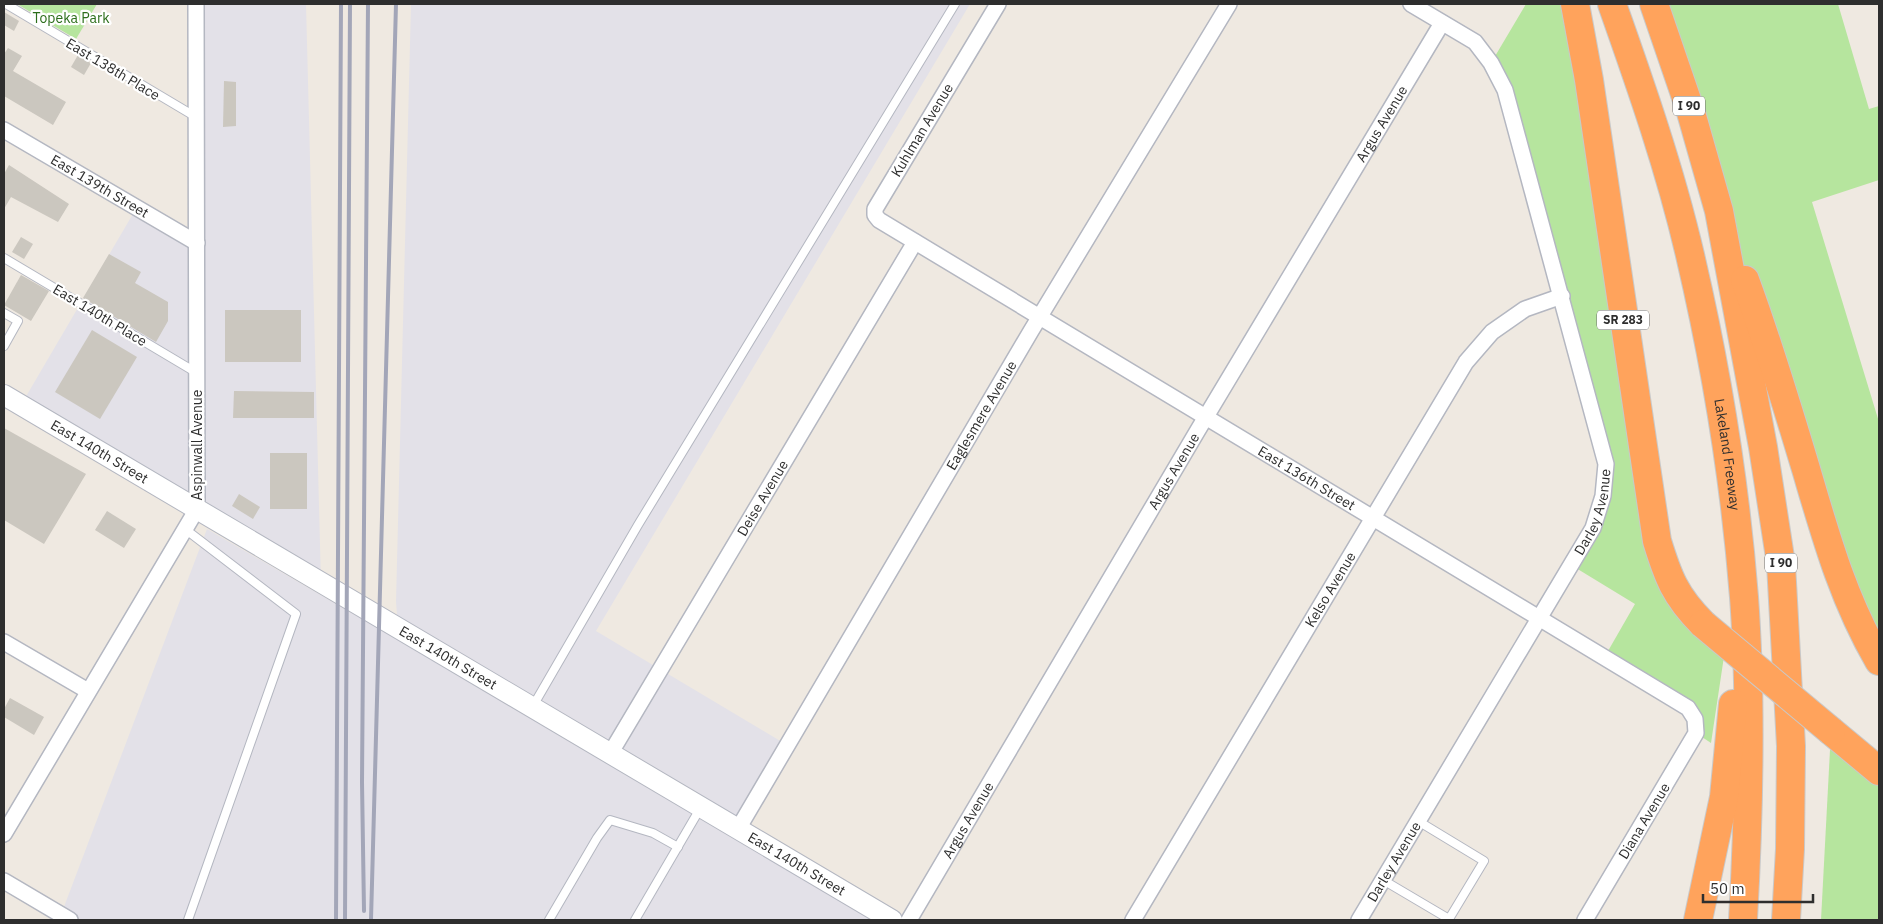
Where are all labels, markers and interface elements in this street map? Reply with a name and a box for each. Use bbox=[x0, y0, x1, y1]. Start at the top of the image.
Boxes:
park label: Topeka Park bbox=[32, 9, 110, 27]
street label: East 138th Place bbox=[63, 34, 163, 104]
street label: Kuhlman Avenue bbox=[887, 80, 957, 180]
street label: Argus Avenue bbox=[1352, 82, 1412, 165]
road number: I 90 bbox=[1673, 96, 1705, 115]
street label: East 139th Street bbox=[48, 150, 152, 222]
street label: East 140th Place bbox=[50, 280, 150, 350]
road number: SR 283 bbox=[1597, 310, 1649, 330]
street label: Eaglesmere Avenue bbox=[942, 357, 1021, 473]
street label: Aspinwall Avenue bbox=[188, 389, 206, 501]
street label: Lakeland Freeway bbox=[1710, 397, 1744, 511]
street label: East 140th Street bbox=[47, 416, 152, 487]
street label: Argus Avenue bbox=[1144, 429, 1203, 513]
street label: East 136th Street bbox=[1255, 442, 1359, 514]
street label: Deise Avenue bbox=[733, 457, 792, 539]
street label: Darley Avenue bbox=[1570, 468, 1615, 558]
street label: Kelso Avenue bbox=[1301, 548, 1360, 630]
road number: I 90 bbox=[1765, 554, 1797, 572]
street label: East 140th Street bbox=[396, 622, 500, 694]
street label: Argus Avenue bbox=[938, 778, 998, 862]
street label: Diana Avenue bbox=[1614, 779, 1674, 862]
street label: Darley Avenue bbox=[1363, 818, 1425, 905]
street label: East 140th Street bbox=[745, 828, 849, 900]
scale bar bbox=[1703, 872, 1813, 904]
text: 50 m bbox=[1710, 879, 1745, 898]

